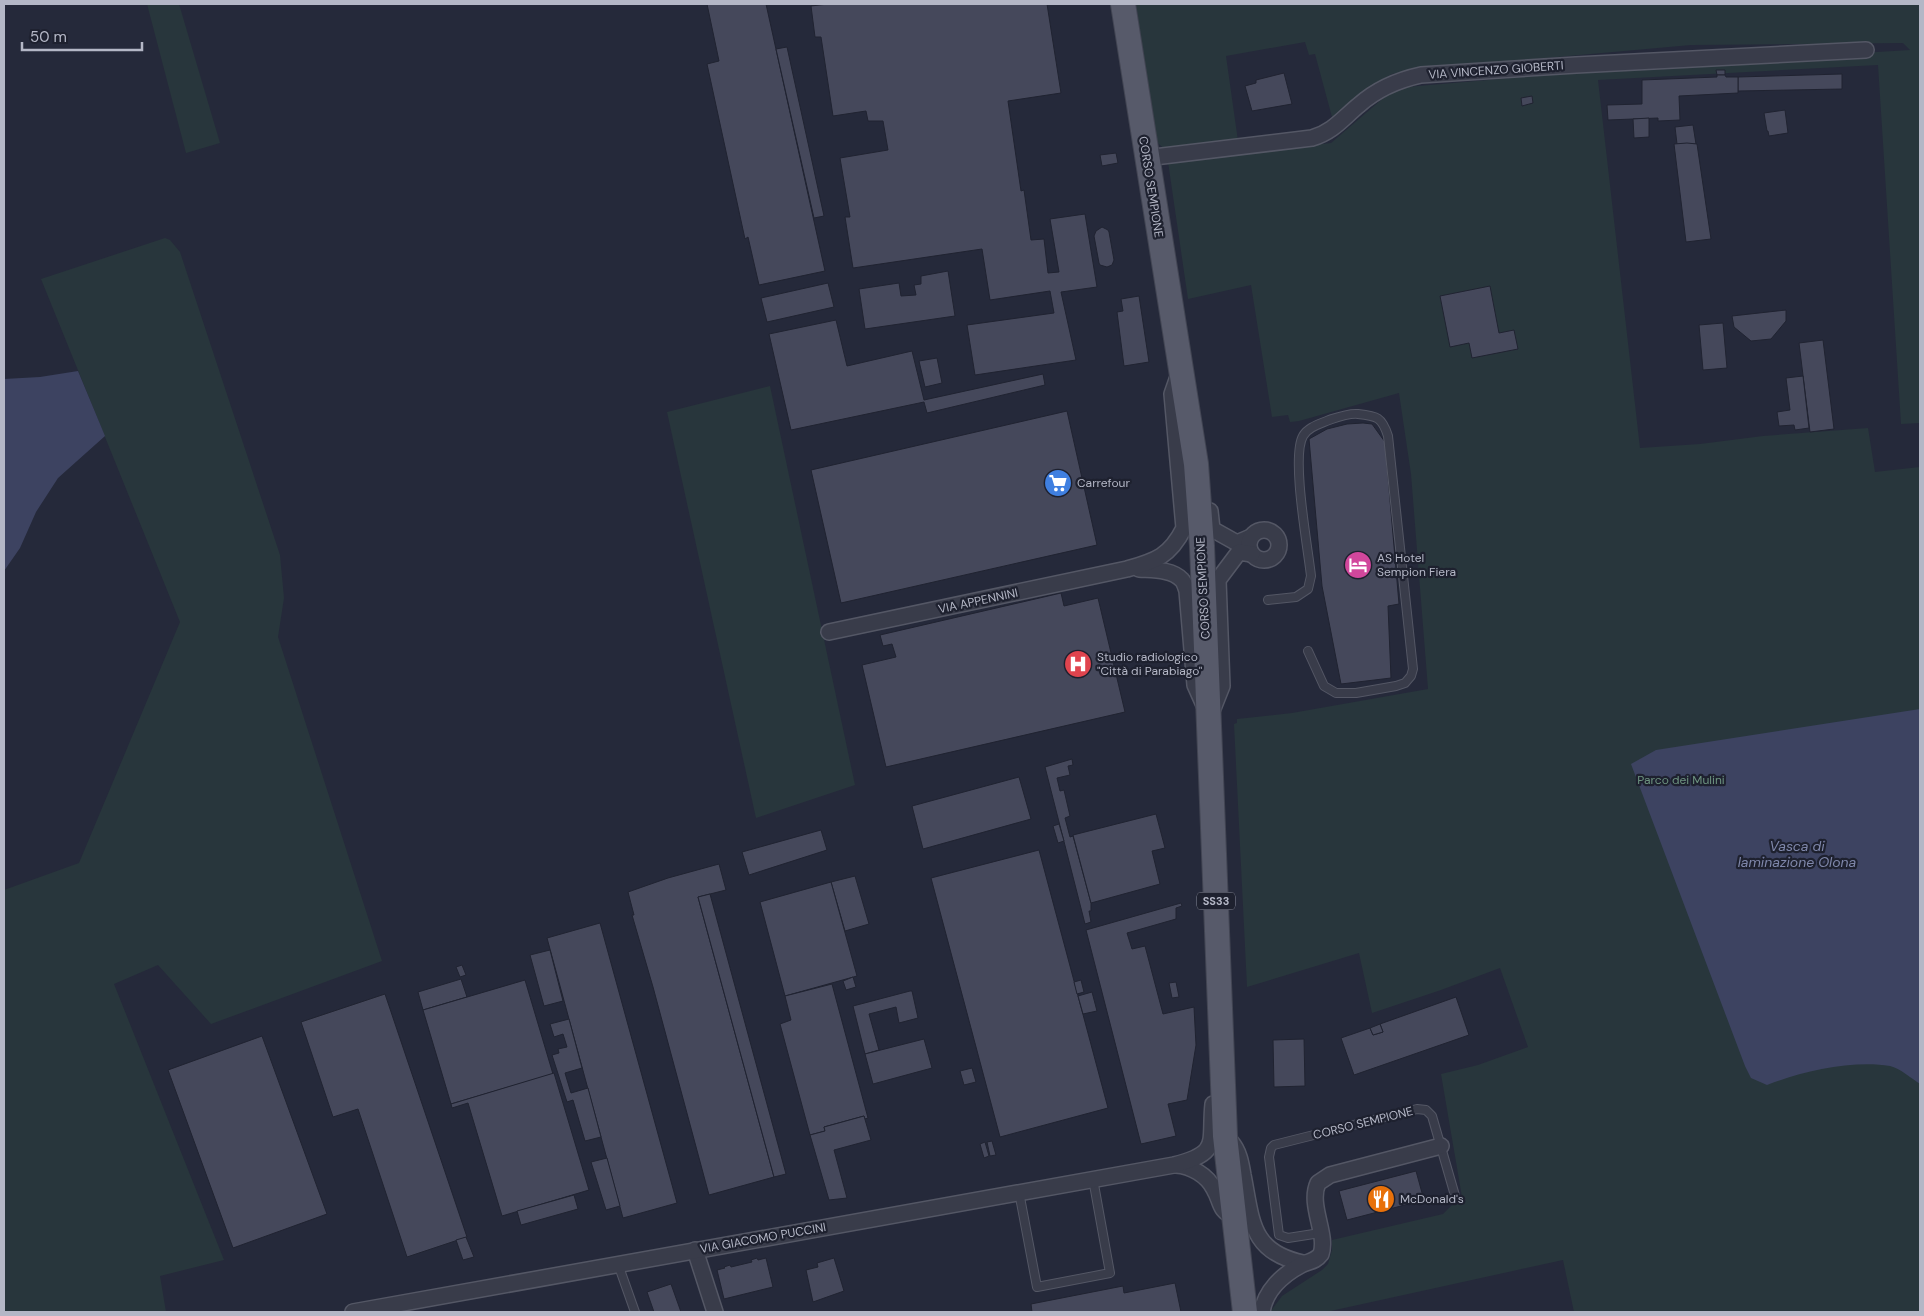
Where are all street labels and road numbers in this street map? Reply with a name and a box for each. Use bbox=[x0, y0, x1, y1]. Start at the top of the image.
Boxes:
street label: VIA VINCENZO GIOBERTI bbox=[1428, 57, 1564, 83]
street label: CORSO SEMPIONE bbox=[1135, 135, 1167, 239]
street label: CORSO SEMPIONE bbox=[1192, 536, 1214, 640]
street label: VIA APPENNINI bbox=[937, 585, 1019, 617]
road number: SS33 bbox=[1197, 892, 1235, 909]
street label: CORSO SEMPIONE bbox=[1311, 1103, 1415, 1143]
street label: VIA GIACOMO PUCCINI bbox=[699, 1219, 827, 1257]

